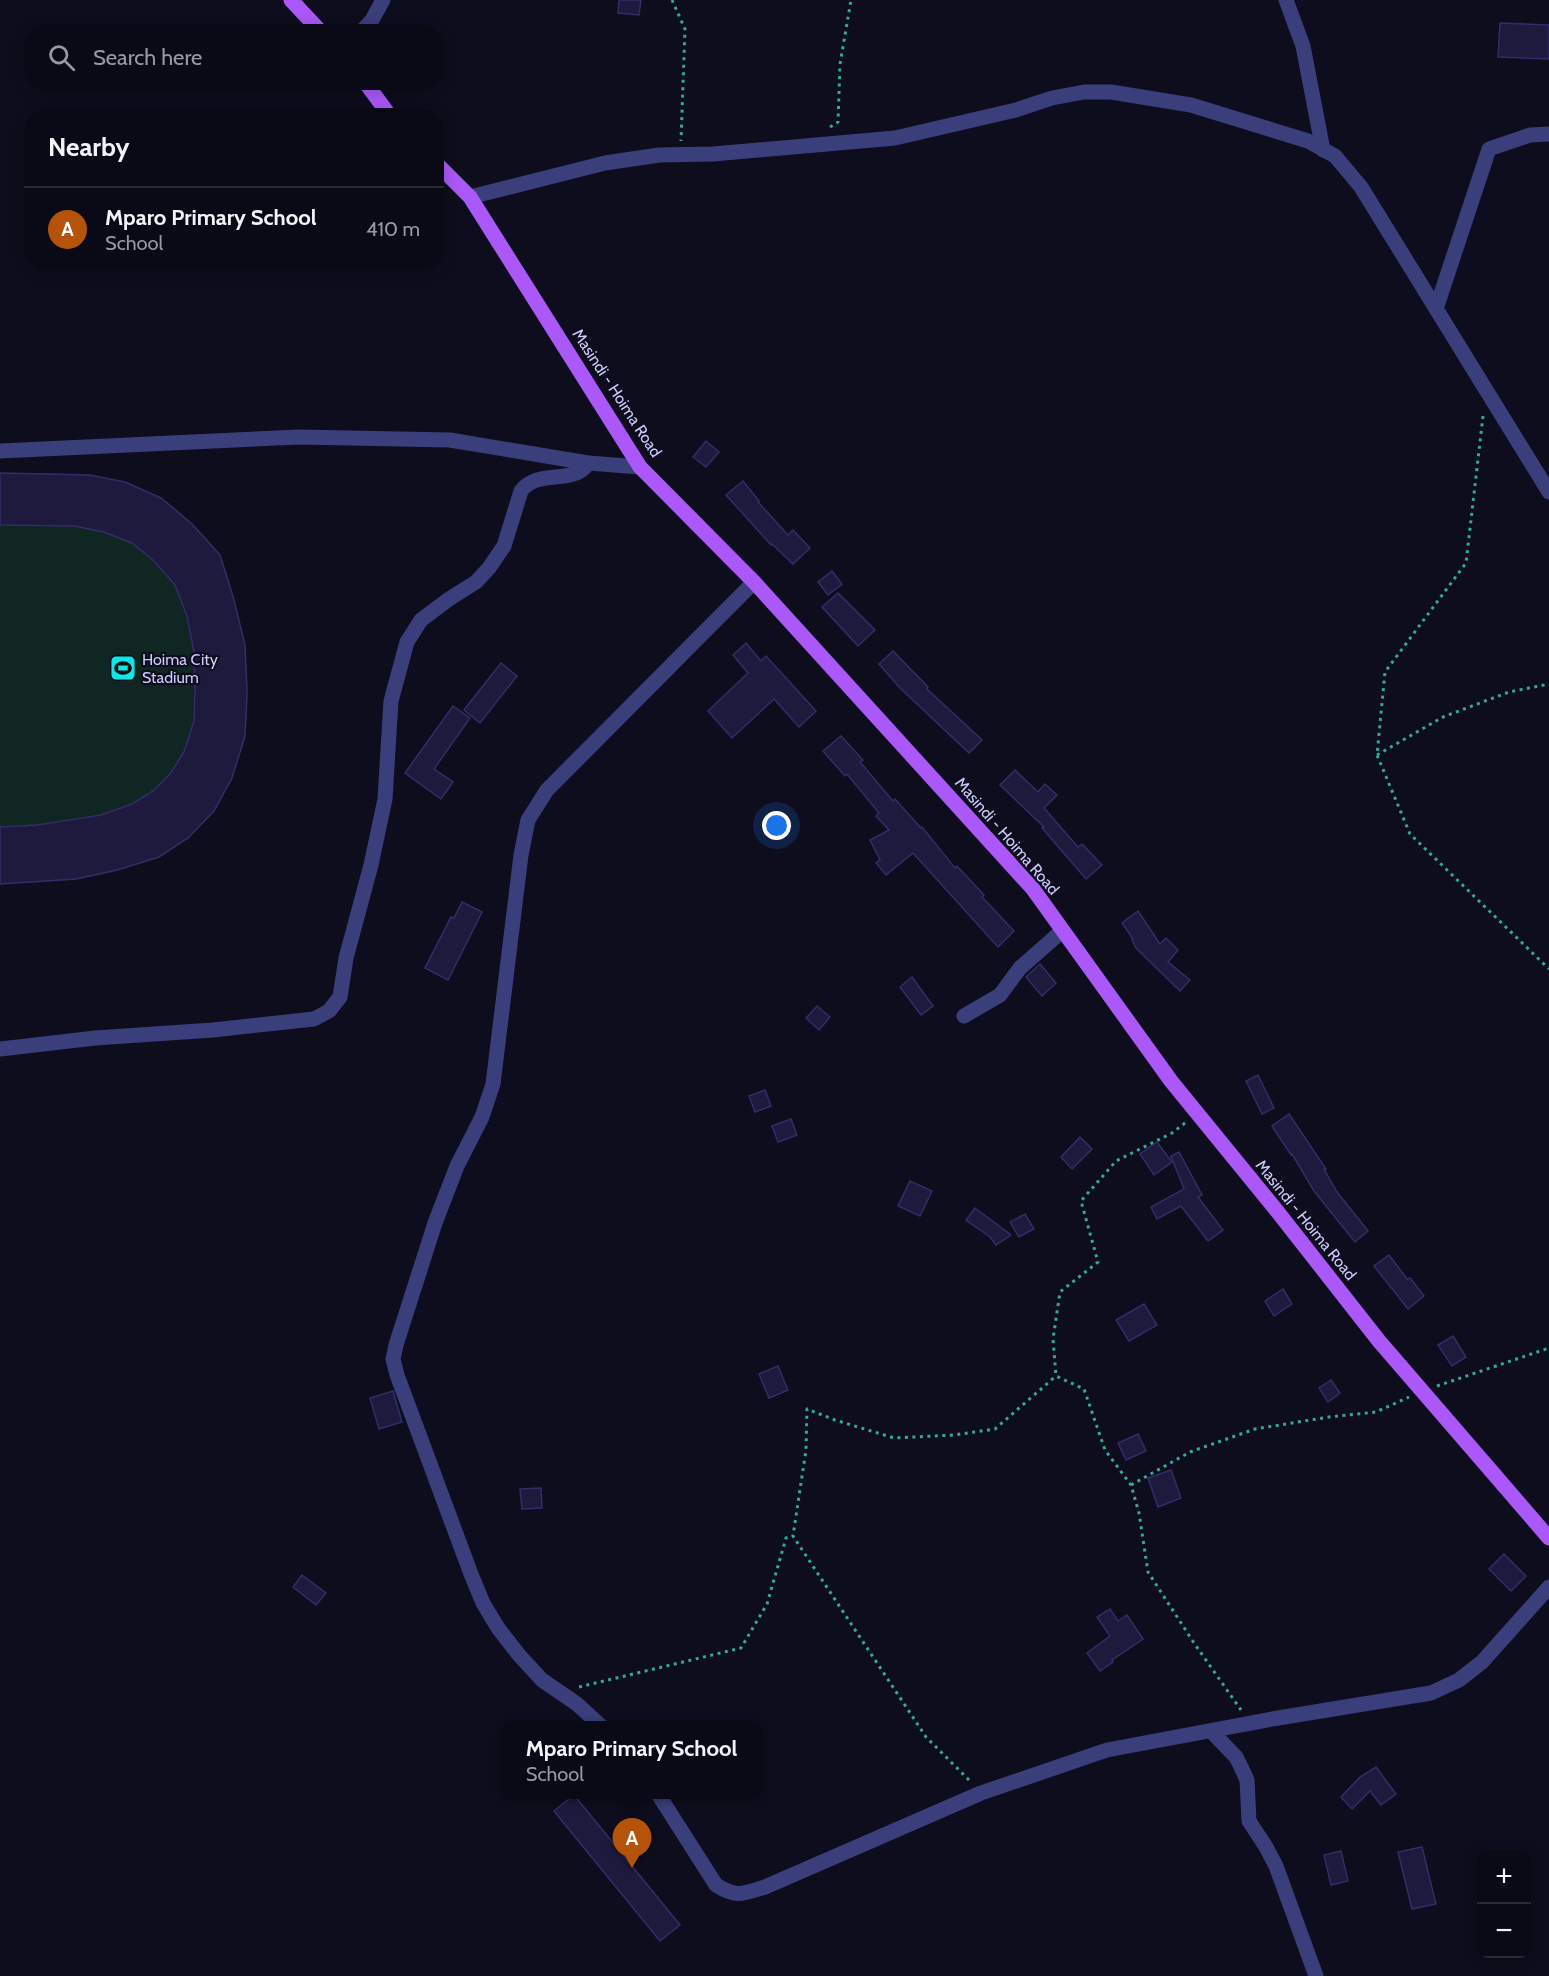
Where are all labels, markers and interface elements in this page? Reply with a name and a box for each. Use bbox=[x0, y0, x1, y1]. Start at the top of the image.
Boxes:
search box bbox=[24, 24, 444, 90]
icon: search bbox=[45, 41, 78, 74]
text: Search here bbox=[93, 44, 202, 71]
text: Nearby bbox=[48, 131, 129, 163]
text: Mparo Primary School bbox=[105, 204, 317, 231]
text: A bbox=[61, 217, 74, 241]
text: 410 m bbox=[366, 217, 420, 241]
text: School bbox=[105, 231, 163, 255]
street label: Masindi - Hoima Road bbox=[568, 325, 666, 461]
place label: Hoima City Stadium bbox=[142, 650, 218, 687]
sports icon: Hoima City Stadium bbox=[108, 653, 138, 683]
street label: Masindi - Hoima Road bbox=[951, 774, 1063, 898]
your location bbox=[762, 811, 791, 840]
street label: Masindi - Hoima Road bbox=[1252, 1156, 1360, 1284]
popup bbox=[501, 1721, 762, 1799]
text: Mparo Primary School bbox=[526, 1735, 737, 1762]
text: School bbox=[526, 1762, 584, 1786]
pin: A bbox=[612, 1818, 652, 1868]
map controls bbox=[1477, 1850, 1531, 1958]
button: + bbox=[1477, 1850, 1531, 1904]
button: − bbox=[1477, 1904, 1531, 1958]

